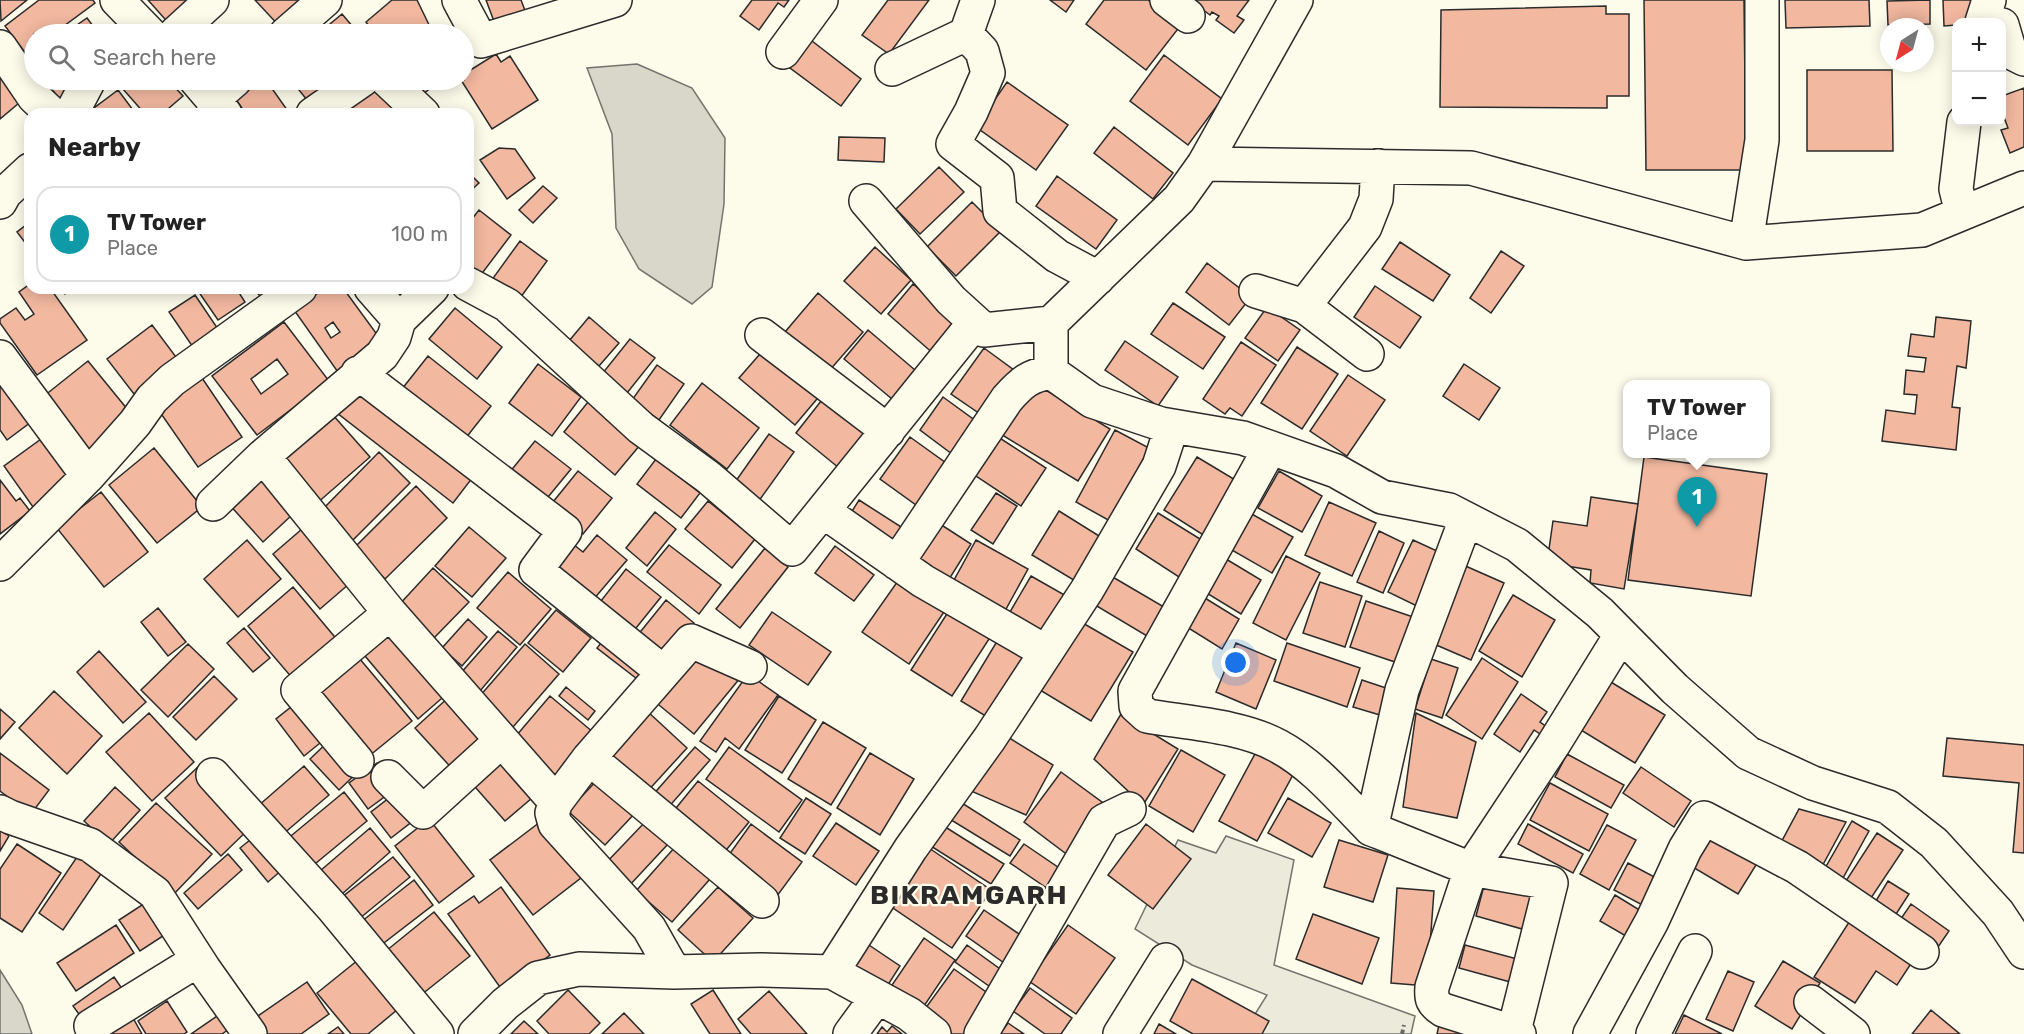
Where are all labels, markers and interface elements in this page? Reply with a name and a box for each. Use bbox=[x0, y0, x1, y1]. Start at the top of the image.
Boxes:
north arrow bbox=[1880, 18, 1934, 72]
map controls bbox=[1952, 18, 2006, 126]
button: + bbox=[1952, 18, 2006, 72]
search box bbox=[24, 24, 474, 90]
icon: search bbox=[45, 41, 78, 74]
text: Search here bbox=[93, 44, 216, 71]
button: − bbox=[1952, 72, 2006, 126]
text: Nearby bbox=[48, 132, 141, 163]
text: TV Tower bbox=[107, 209, 206, 236]
text: 1 bbox=[65, 222, 74, 246]
text: 100 m bbox=[391, 222, 448, 246]
text: Place bbox=[107, 236, 158, 260]
popup bbox=[1623, 380, 1770, 458]
text: TV Tower bbox=[1647, 394, 1746, 421]
text: Place bbox=[1647, 421, 1698, 445]
pin: 1 bbox=[1678, 478, 1716, 527]
your location bbox=[1221, 648, 1250, 677]
district label: BIKRAMGARH bbox=[870, 879, 1068, 911]

